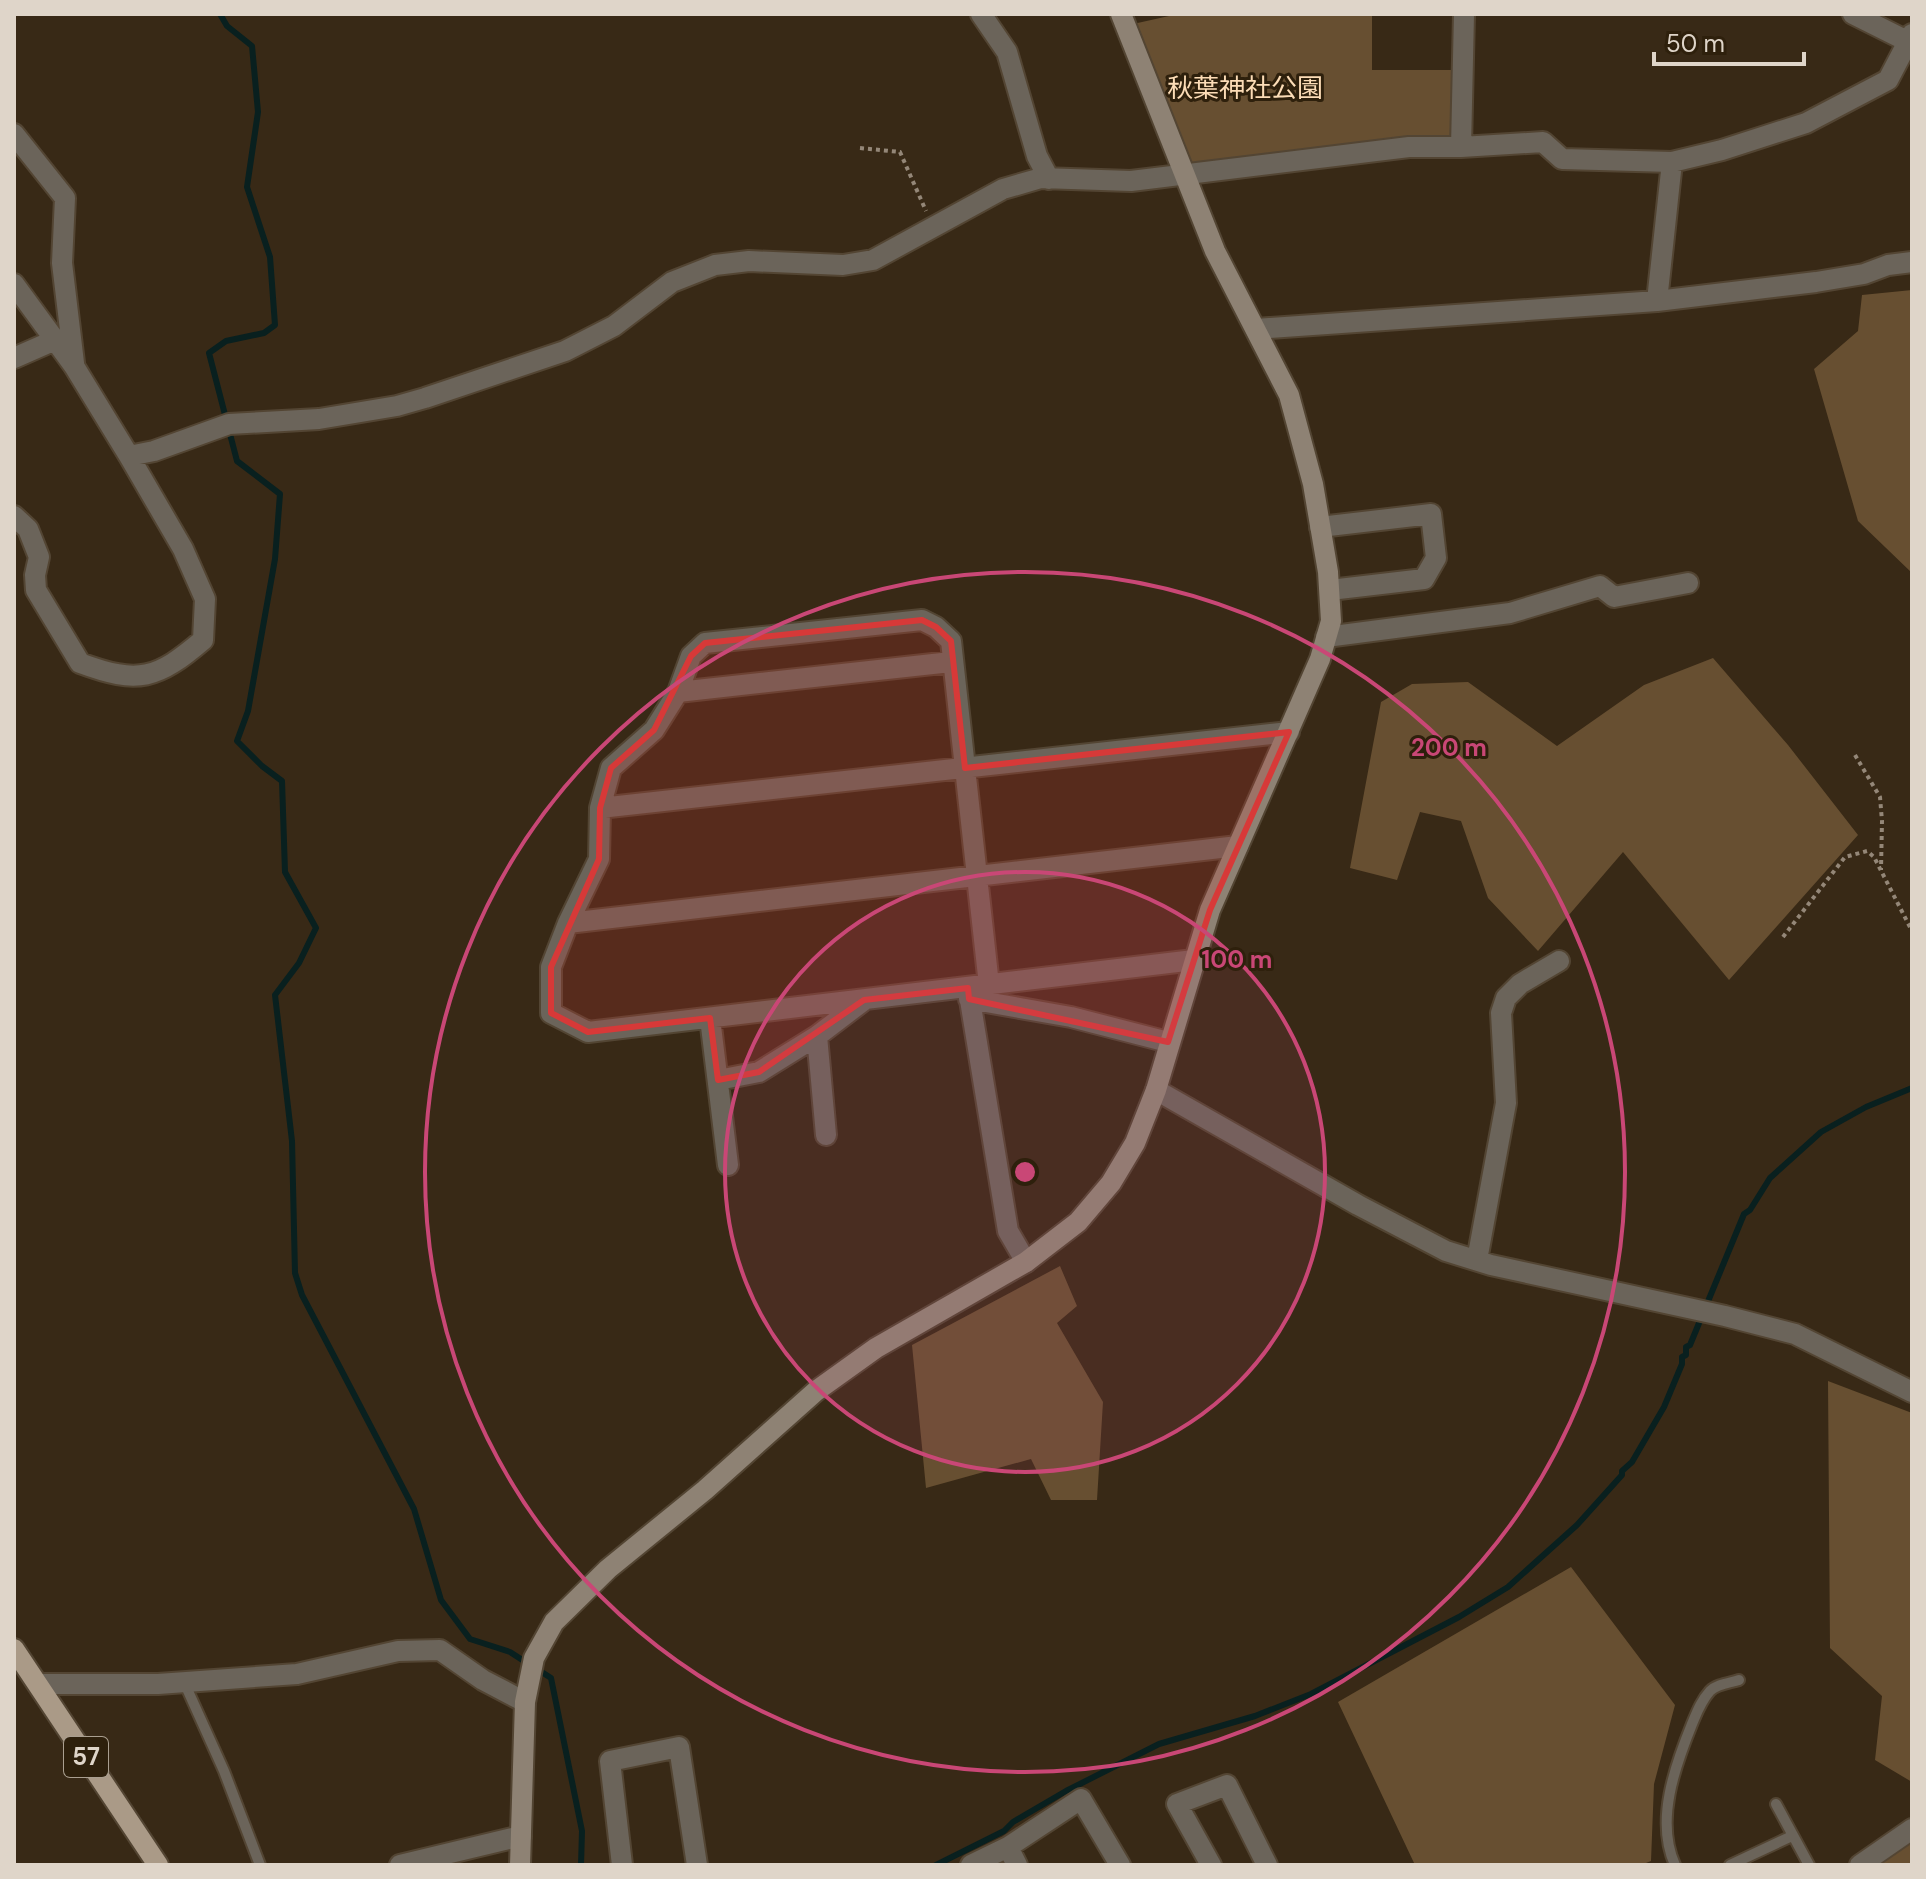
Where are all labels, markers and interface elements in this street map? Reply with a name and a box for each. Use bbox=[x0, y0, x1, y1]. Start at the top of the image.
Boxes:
scale bar bbox=[1654, 16, 1804, 66]
text: 50 m bbox=[1666, 28, 1725, 59]
park label: 秋葉神社公園 bbox=[1167, 71, 1323, 105]
text: 200 m bbox=[1411, 732, 1487, 763]
text: 100 m bbox=[1202, 944, 1272, 975]
centre of rings bbox=[1011, 1158, 1039, 1186]
road number: 57 bbox=[64, 1737, 108, 1777]

